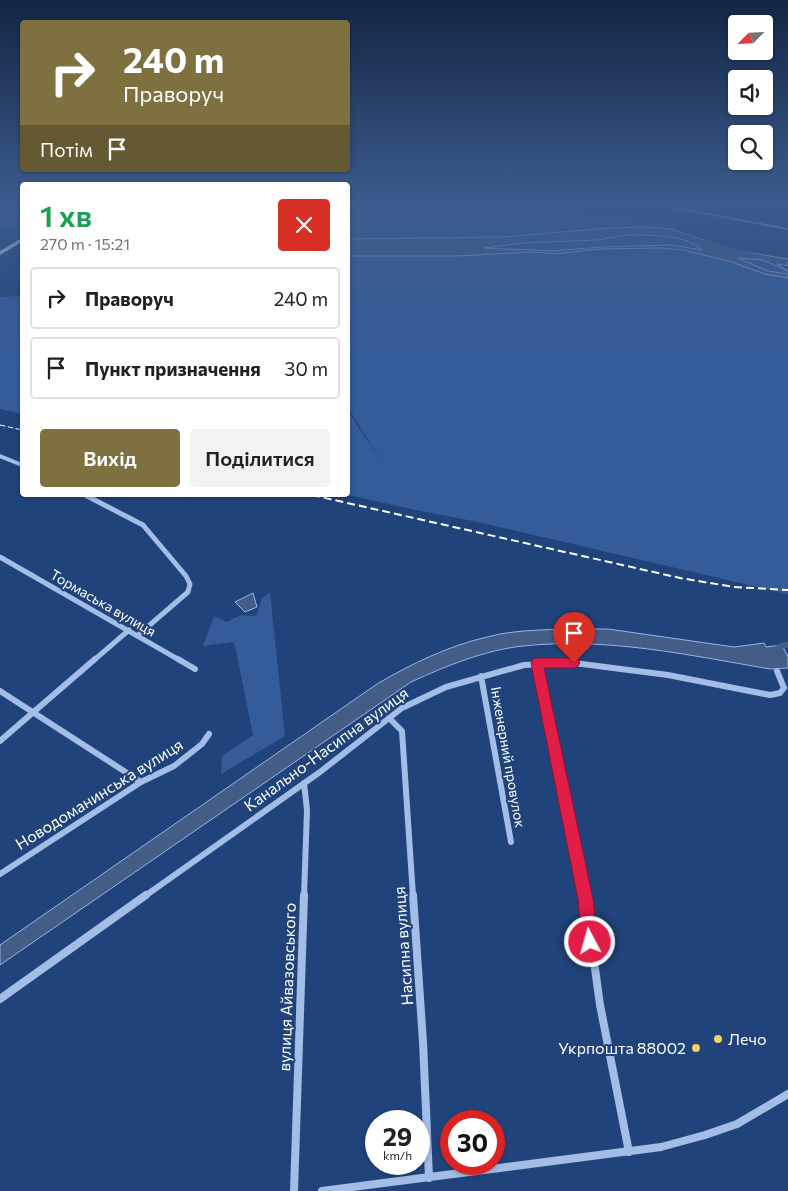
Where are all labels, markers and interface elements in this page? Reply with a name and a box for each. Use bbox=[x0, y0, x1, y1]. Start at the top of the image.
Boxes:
north arrow bbox=[728, 15, 772, 60]
map controls bbox=[728, 15, 773, 170]
text: 240 m bbox=[123, 37, 224, 80]
icon: right bbox=[40, 40, 105, 105]
button: sound bbox=[728, 70, 773, 115]
text: Праворуч bbox=[123, 80, 224, 107]
button: search bbox=[728, 125, 773, 170]
icon: arrive bbox=[103, 135, 131, 163]
text: Потім bbox=[40, 138, 93, 161]
text: 1 хв bbox=[40, 196, 92, 233]
button: close bbox=[278, 199, 330, 251]
text: 270 m · 15:21 bbox=[40, 234, 130, 253]
icon: right bbox=[42, 284, 70, 312]
text: Праворуч bbox=[85, 287, 174, 310]
text: 240 m bbox=[274, 287, 328, 310]
icon: arrive bbox=[42, 354, 70, 382]
text: Пункт призначення bbox=[85, 357, 261, 380]
text: 30 m bbox=[285, 357, 328, 380]
button: Вихід bbox=[40, 429, 180, 487]
button: Поділитися bbox=[190, 429, 330, 487]
street label: Тормаська вулиця bbox=[47, 565, 159, 640]
pin bbox=[553, 612, 595, 663]
icon: arrive bbox=[560, 619, 588, 647]
street label: Канально-Насипна вулиця bbox=[240, 683, 412, 815]
street label: Інженерний провулок bbox=[488, 685, 529, 829]
street label: Новодоманинська вулиця bbox=[12, 734, 186, 853]
street label: Насипна вулиця bbox=[389, 886, 416, 1006]
street label: вулиця Айвазовського bbox=[274, 902, 299, 1072]
position arrow bbox=[563, 915, 615, 967]
place label: Лечо bbox=[728, 1029, 767, 1048]
marker: Лечо bbox=[712, 1033, 724, 1045]
place label: Укрпошта 88002 bbox=[558, 1038, 686, 1057]
marker: Укрпошта 88002 bbox=[690, 1042, 702, 1054]
speed limit sign: 30 bbox=[440, 1110, 505, 1175]
text: 29 bbox=[383, 1121, 412, 1151]
text: km/h bbox=[383, 1148, 412, 1162]

